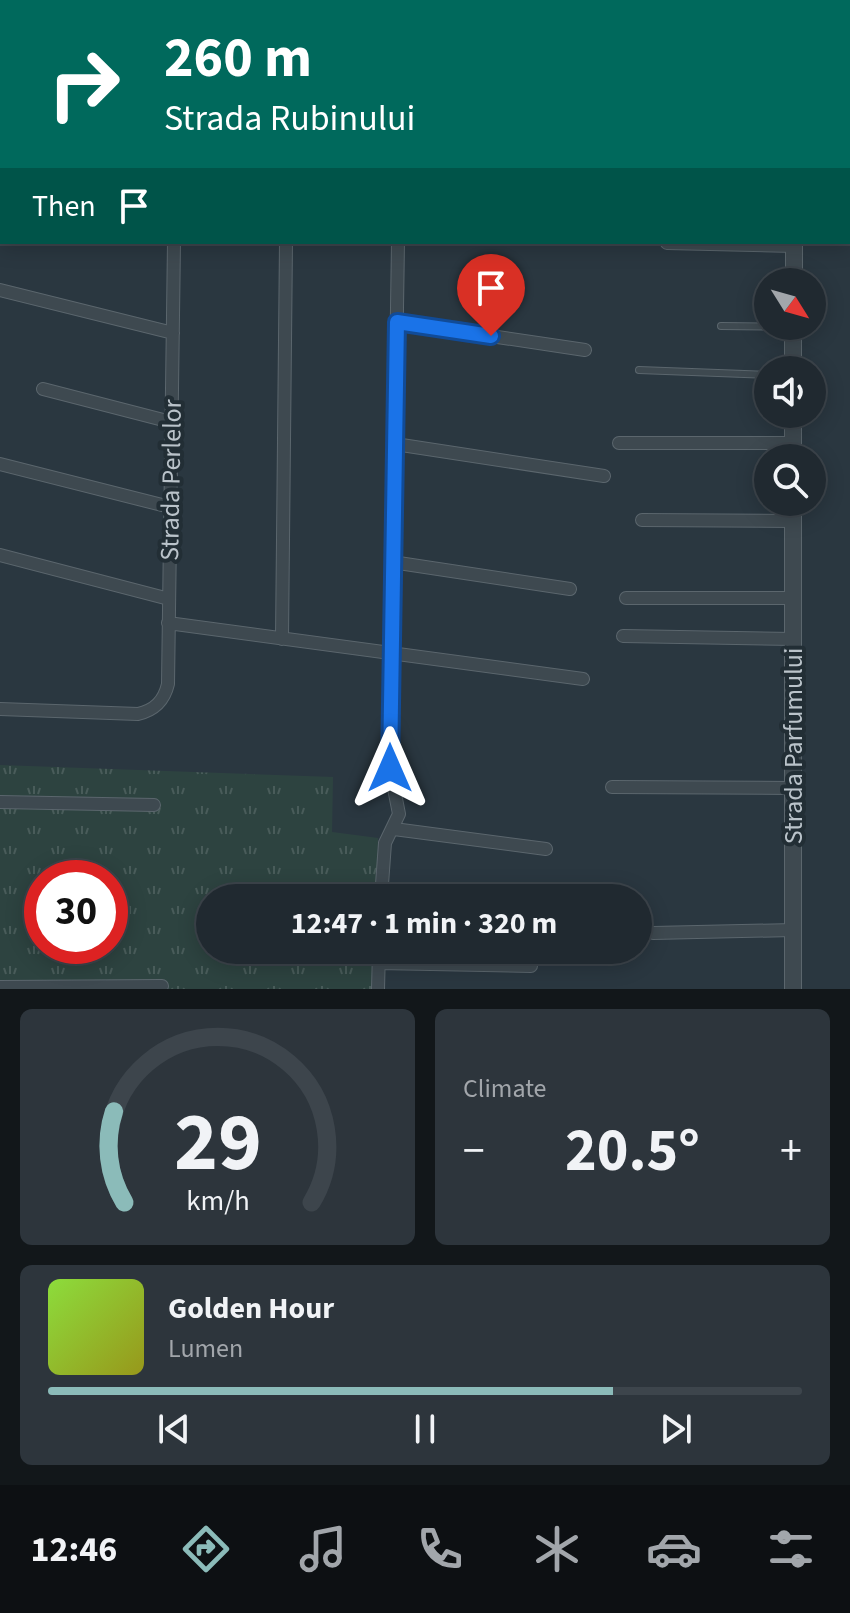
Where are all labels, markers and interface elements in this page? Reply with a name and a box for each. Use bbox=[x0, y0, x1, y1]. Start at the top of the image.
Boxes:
text: 260 m bbox=[164, 19, 312, 98]
icon: right bbox=[32, 32, 136, 136]
text: Strada Rubinului bbox=[164, 93, 415, 144]
icon: arrive bbox=[112, 184, 156, 228]
text: Then bbox=[32, 185, 96, 228]
pin bbox=[457, 254, 525, 336]
icon: arrive bbox=[469, 266, 513, 310]
north arrow bbox=[754, 268, 826, 340]
map controls bbox=[754, 268, 826, 516]
button: sound bbox=[754, 356, 826, 428]
street label: Strada Perlelor bbox=[151, 398, 191, 561]
button: search bbox=[754, 444, 826, 516]
street label: Strada Parfumului bbox=[775, 648, 812, 844]
position arrow bbox=[348, 726, 432, 810]
speed limit sign: 30 bbox=[24, 860, 128, 964]
text: 12:47 · 1 min · 320 m bbox=[291, 902, 557, 945]
text: Climate bbox=[463, 1070, 547, 1107]
text: 29 bbox=[174, 1084, 261, 1202]
text: 20.5° bbox=[565, 1109, 700, 1194]
text: − bbox=[463, 1120, 485, 1183]
text: + bbox=[780, 1120, 802, 1183]
text: km/h bbox=[186, 1181, 249, 1221]
text: Golden Hour bbox=[168, 1287, 334, 1330]
text: Lumen bbox=[168, 1330, 243, 1367]
icon: previous bbox=[152, 1407, 196, 1451]
icon: pause bbox=[403, 1407, 447, 1451]
icon: next bbox=[654, 1407, 698, 1451]
icon: directions bbox=[178, 1521, 234, 1577]
icon: music bbox=[295, 1521, 351, 1577]
icon: phone bbox=[412, 1521, 468, 1577]
icon: climate bbox=[529, 1521, 585, 1577]
icon: car bbox=[646, 1521, 702, 1577]
icon: filters bbox=[763, 1521, 819, 1577]
text: 12:46 bbox=[31, 1524, 117, 1575]

